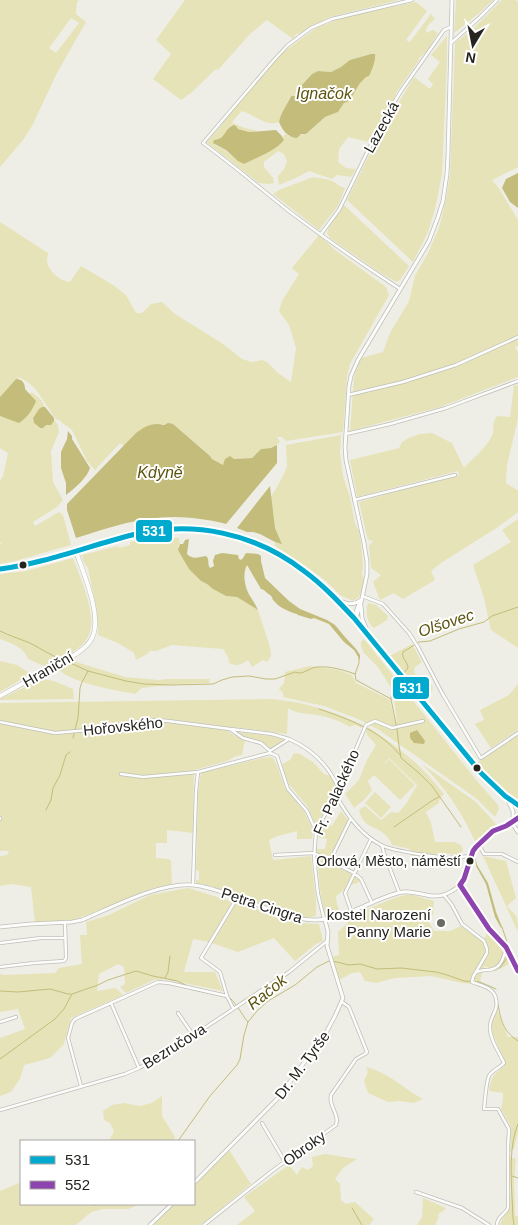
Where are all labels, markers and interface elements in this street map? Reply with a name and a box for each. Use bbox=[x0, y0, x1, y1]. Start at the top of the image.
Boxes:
north arrow bbox=[448, 20, 498, 70]
text: N bbox=[464, 49, 477, 67]
water label: Ignačok bbox=[296, 85, 353, 102]
street label: Lazecká bbox=[360, 98, 402, 156]
water label: Kdyně bbox=[137, 464, 183, 481]
line badge: 531 bbox=[135, 519, 173, 543]
text: 531 bbox=[142, 523, 166, 539]
unlabelled marker bbox=[18, 560, 28, 570]
water label: Olšovec bbox=[416, 606, 476, 640]
street label: Hraniční bbox=[20, 647, 77, 690]
line badge: 531 bbox=[392, 676, 430, 700]
text: 531 bbox=[399, 680, 423, 696]
street label: Hořovského bbox=[82, 713, 164, 739]
street label: Fr. Palackého bbox=[310, 747, 362, 837]
unlabelled marker bbox=[472, 763, 482, 773]
place label: Orlová, Město, náměstí bbox=[316, 853, 461, 869]
marker: Orlová, Město, náměstí bbox=[465, 856, 475, 866]
street label: Petra Cingra bbox=[219, 884, 305, 926]
place label: kostel Narození Panny Marie bbox=[327, 906, 432, 940]
marker: kostel Narození Panny Marie bbox=[435, 917, 447, 929]
water label: Račok bbox=[244, 970, 291, 1013]
street label: Bezručova bbox=[139, 1020, 209, 1072]
street label: Dr. M. Tyrše bbox=[271, 1028, 333, 1102]
street label: Obroky bbox=[279, 1127, 329, 1169]
legend bbox=[20, 1140, 195, 1205]
text: 531 bbox=[65, 1151, 90, 1168]
text: 552 bbox=[65, 1176, 90, 1193]

